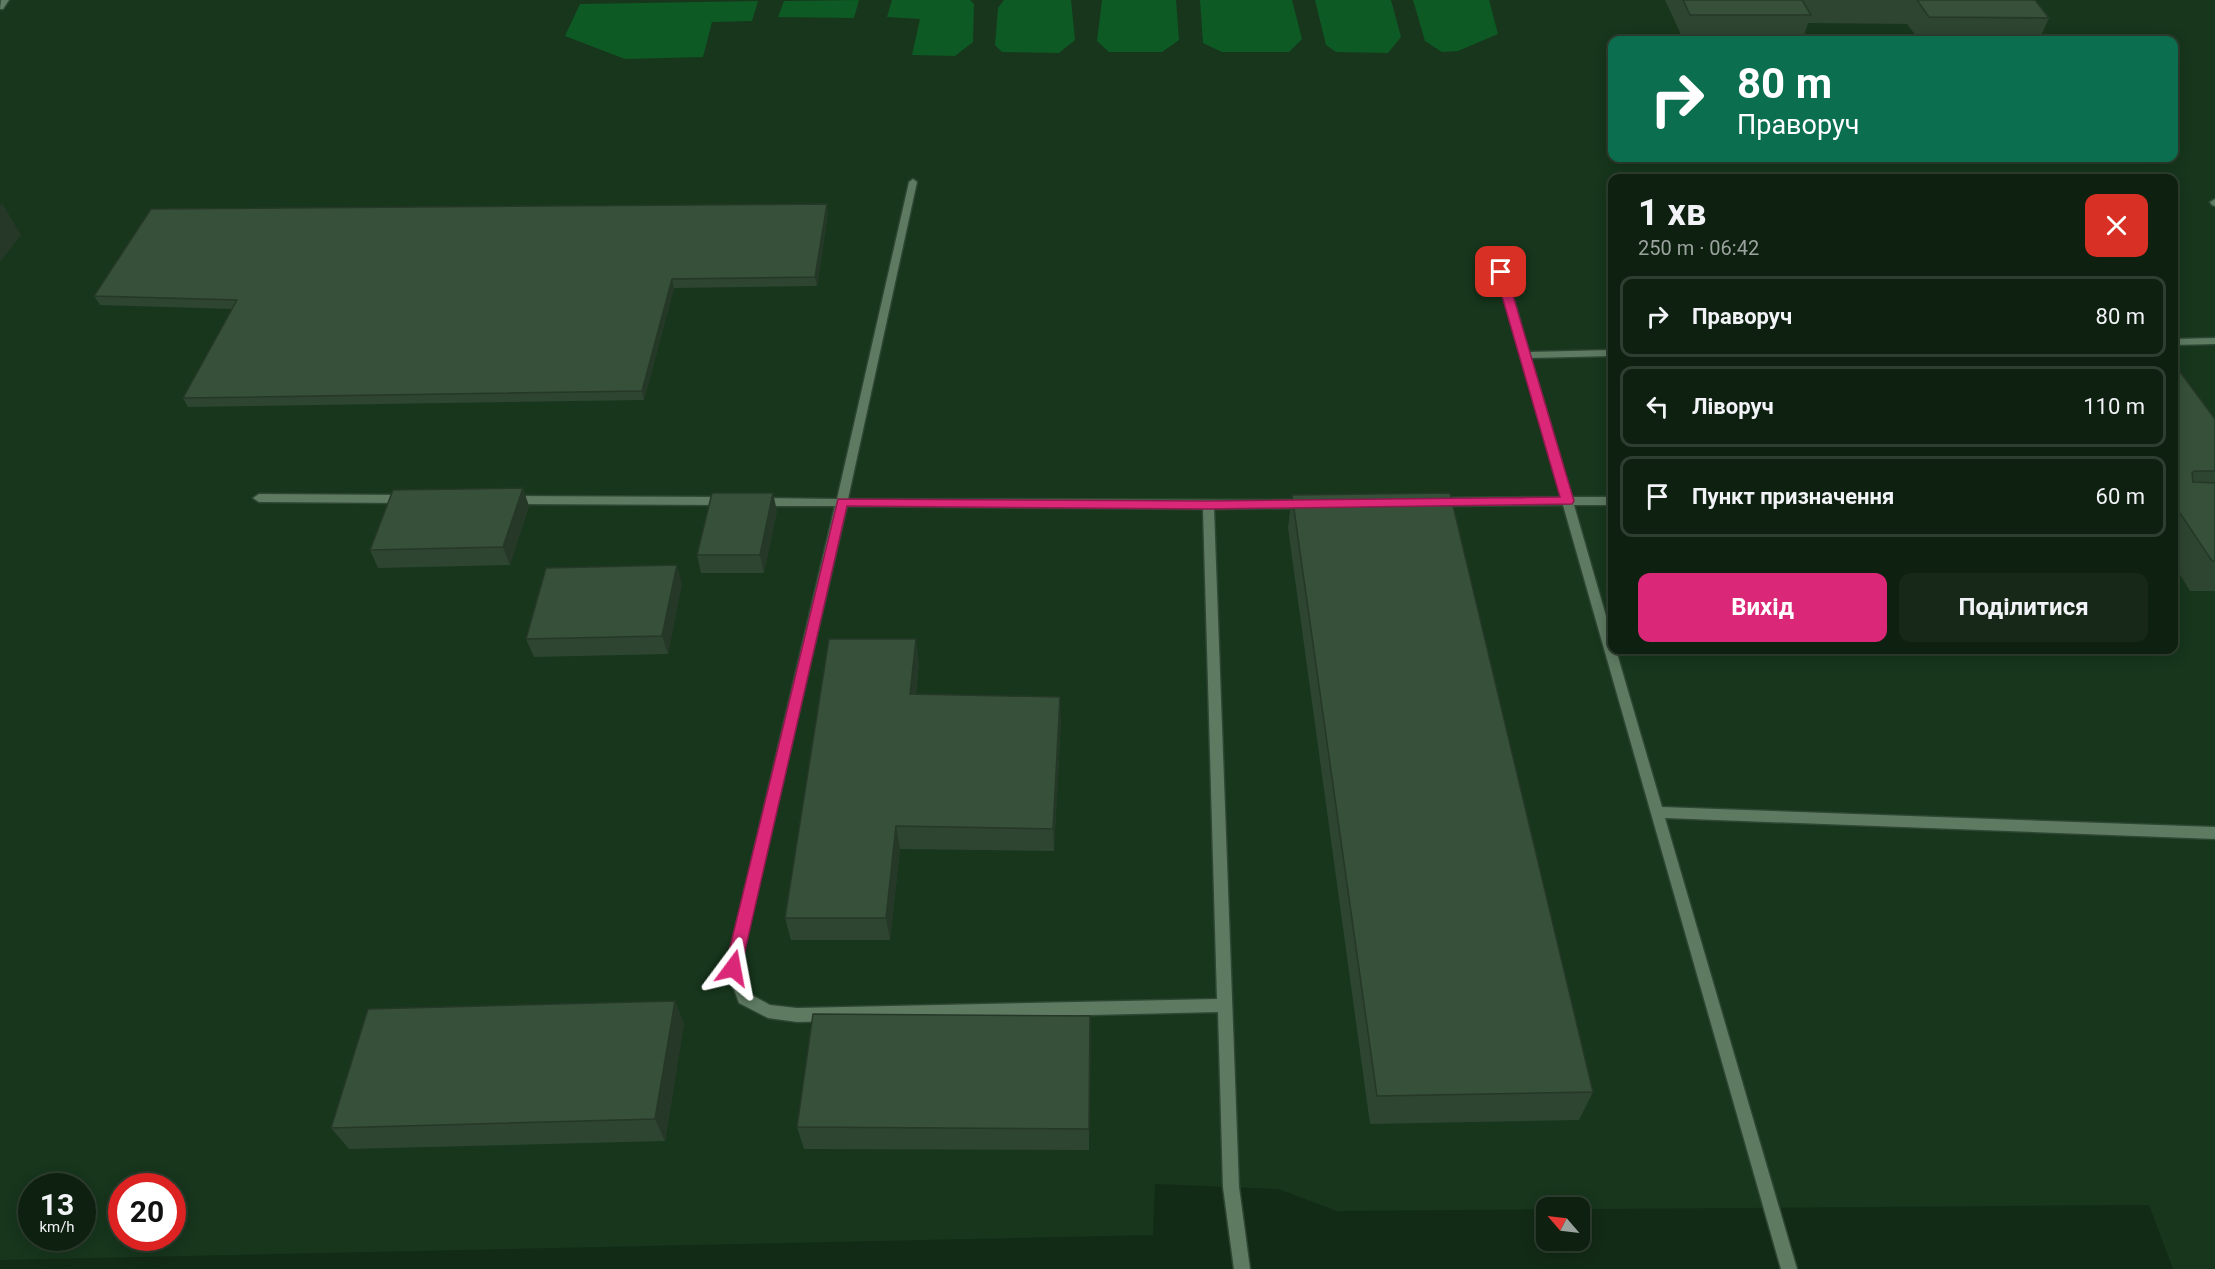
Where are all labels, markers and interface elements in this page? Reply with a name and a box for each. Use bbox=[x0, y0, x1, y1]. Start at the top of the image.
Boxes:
text: 80 m bbox=[1737, 59, 1832, 108]
icon: right bbox=[1638, 60, 1716, 138]
text: Праворуч bbox=[1737, 109, 1859, 141]
text: 1 хв bbox=[1638, 192, 1706, 234]
button: close bbox=[2085, 194, 2148, 257]
text: 250 m · 06:42 bbox=[1638, 236, 1759, 260]
pin bbox=[1475, 246, 1526, 297]
icon: arrive bbox=[1484, 255, 1517, 288]
icon: right bbox=[1641, 300, 1674, 333]
text: Праворуч bbox=[1692, 304, 1792, 329]
text: 80 m bbox=[2096, 304, 2145, 329]
icon: left bbox=[1641, 390, 1674, 423]
text: Ліворуч bbox=[1692, 394, 1774, 419]
text: 110 m bbox=[2083, 394, 2145, 419]
icon: arrive bbox=[1641, 480, 1674, 513]
text: Пункт призначення bbox=[1692, 484, 1894, 509]
text: 60 m bbox=[2096, 484, 2145, 509]
button: Вихід bbox=[1638, 573, 1887, 642]
button: Поділитися bbox=[1899, 573, 2148, 642]
position arrow bbox=[701, 936, 765, 1000]
speed limit sign: 20 bbox=[108, 1173, 186, 1251]
text: 13 bbox=[40, 1187, 74, 1222]
north arrow bbox=[1536, 1197, 1590, 1251]
map controls bbox=[1536, 1197, 1590, 1251]
text: km/h bbox=[39, 1218, 75, 1236]

